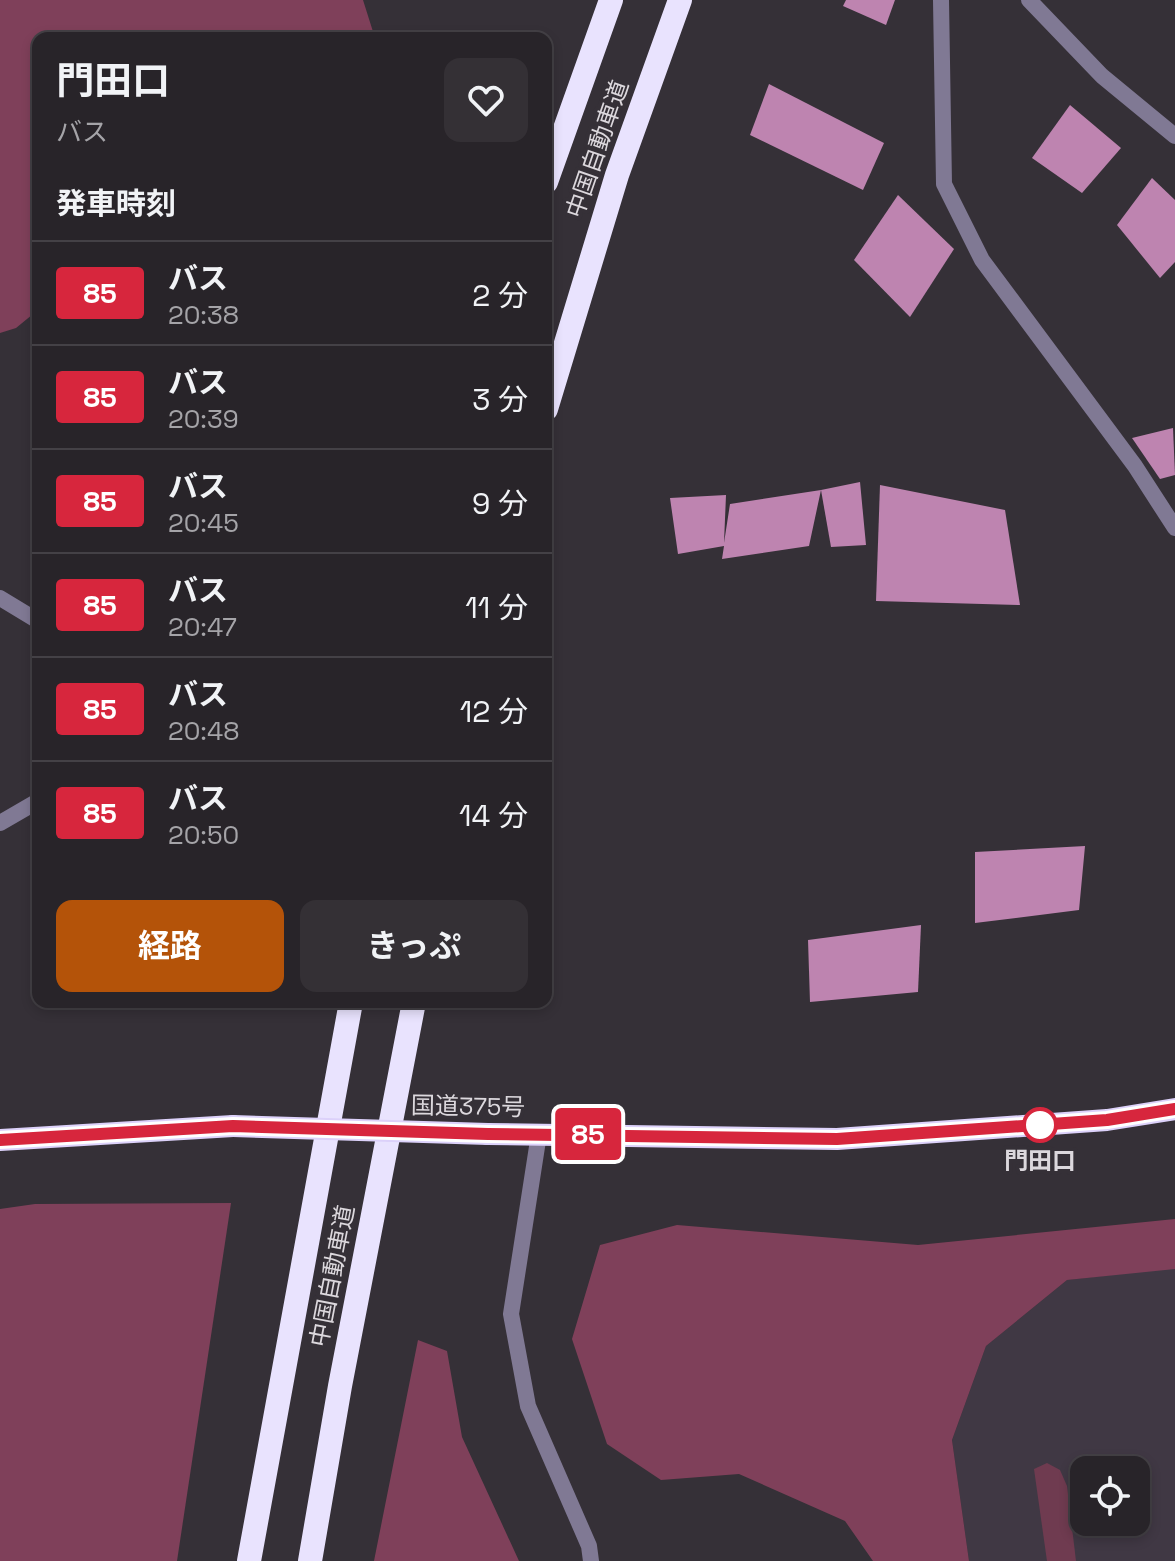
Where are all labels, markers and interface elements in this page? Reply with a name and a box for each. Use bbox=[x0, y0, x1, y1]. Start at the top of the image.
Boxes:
text: 門田口 bbox=[56, 57, 170, 105]
button: heart bbox=[444, 58, 528, 142]
street label: 中国自動車道 bbox=[559, 76, 635, 222]
text: バス bbox=[56, 115, 108, 149]
text: 発車時刻 bbox=[56, 184, 176, 223]
text: バス bbox=[168, 259, 228, 298]
text: 85 bbox=[83, 275, 117, 311]
text: 2 分 bbox=[472, 276, 528, 315]
text: 20:38 bbox=[168, 298, 239, 332]
text: バス bbox=[168, 363, 228, 402]
text: 85 bbox=[83, 379, 117, 415]
text: 3 分 bbox=[472, 380, 528, 419]
text: 20:39 bbox=[168, 402, 239, 436]
text: バス bbox=[168, 467, 228, 506]
text: 85 bbox=[83, 483, 117, 519]
text: 9 分 bbox=[472, 484, 528, 523]
text: 20:45 bbox=[168, 506, 239, 540]
text: バス bbox=[168, 571, 228, 610]
text: 85 bbox=[83, 587, 117, 623]
text: 11 分 bbox=[465, 588, 528, 627]
text: 20:47 bbox=[168, 610, 237, 644]
text: バス bbox=[168, 675, 228, 714]
text: 85 bbox=[83, 691, 117, 727]
text: 12 分 bbox=[460, 692, 528, 731]
text: 20:48 bbox=[168, 714, 239, 748]
text: バス bbox=[168, 779, 228, 818]
text: 85 bbox=[83, 795, 117, 831]
text: 14 分 bbox=[459, 796, 528, 835]
text: 20:50 bbox=[168, 818, 239, 852]
button: 経路 bbox=[56, 900, 284, 992]
button: きっぷ bbox=[300, 900, 528, 992]
street label: 国道375号 bbox=[411, 1090, 525, 1122]
line badge: 85 bbox=[552, 1108, 624, 1160]
marker: 門田口 bbox=[1023, 1108, 1057, 1142]
text: 85 bbox=[571, 1116, 605, 1152]
place label: 門田口 bbox=[1004, 1145, 1076, 1176]
street label: 中国自動車道 bbox=[303, 1202, 361, 1350]
map controls bbox=[1070, 1456, 1150, 1536]
button: locate bbox=[1070, 1456, 1150, 1536]

